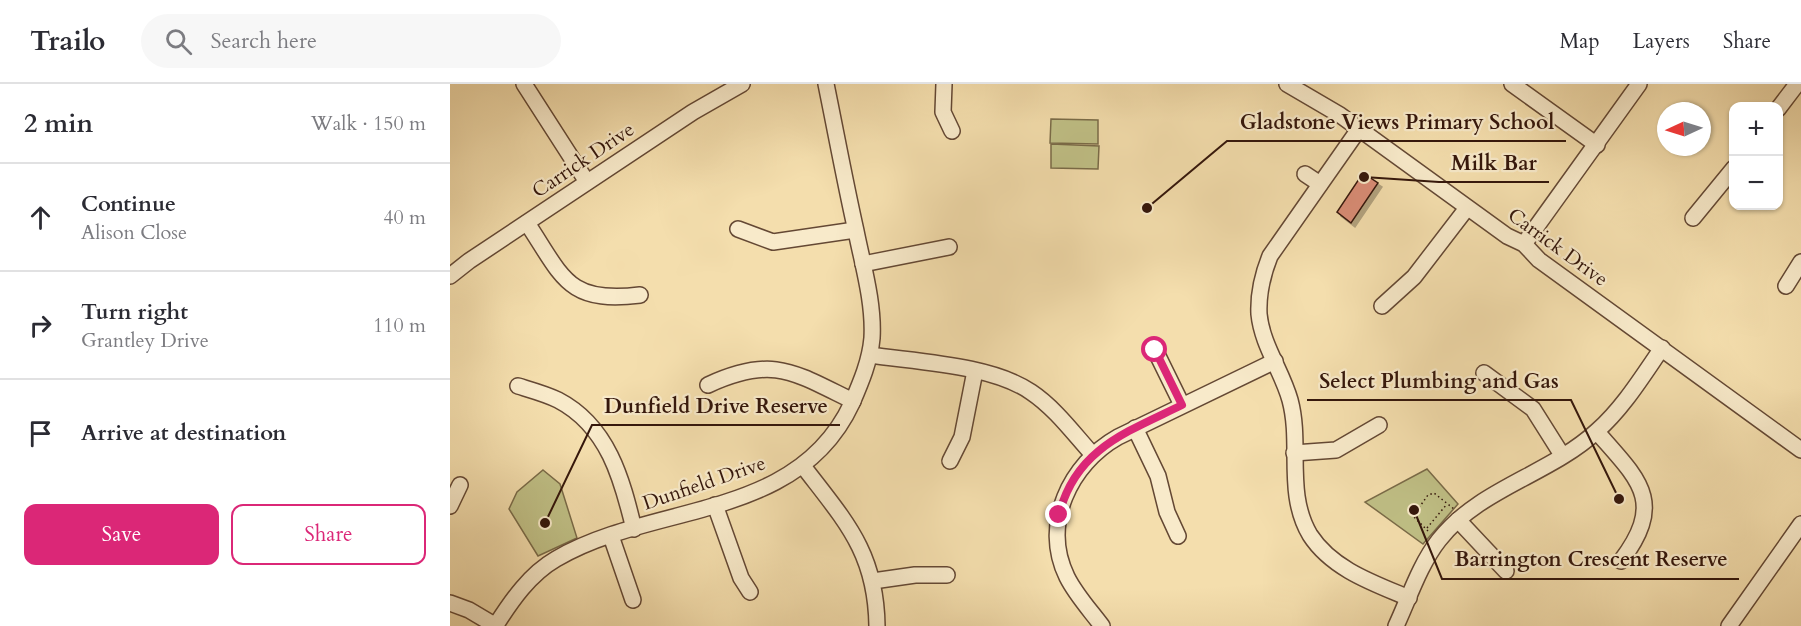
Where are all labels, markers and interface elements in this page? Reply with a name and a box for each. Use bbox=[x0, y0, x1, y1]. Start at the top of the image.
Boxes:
search box bbox=[141, 14, 561, 68]
text: Trailo bbox=[30, 22, 105, 60]
icon: search bbox=[162, 25, 195, 58]
text: Search here bbox=[210, 26, 317, 56]
text: Map bbox=[1560, 27, 1600, 56]
text: Layers bbox=[1633, 27, 1690, 56]
text: Share bbox=[1723, 27, 1771, 56]
callout: Gladstone Views Primary School bbox=[1227, 102, 1566, 141]
north arrow bbox=[1657, 102, 1711, 156]
map controls bbox=[1729, 102, 1783, 210]
button: + bbox=[1729, 102, 1783, 156]
text: 2 min bbox=[24, 106, 93, 141]
text: Gladstone Views Primary School bbox=[1240, 108, 1554, 137]
text: Walk · 150 m bbox=[311, 110, 426, 137]
street label: Carrick Drive bbox=[527, 116, 639, 204]
callout: Milk Bar bbox=[1439, 143, 1549, 182]
text: Milk Bar bbox=[1451, 149, 1538, 178]
button: − bbox=[1729, 156, 1783, 210]
text: Continue bbox=[81, 189, 176, 219]
icon: ahead bbox=[24, 201, 57, 234]
street label: Carrick Drive bbox=[1502, 201, 1614, 293]
text: 40 m bbox=[383, 204, 426, 231]
text: Alison Close bbox=[81, 219, 187, 246]
text: Turn right bbox=[81, 297, 188, 327]
icon: right bbox=[24, 309, 57, 342]
text: 110 m bbox=[373, 312, 426, 339]
text: Grantley Drive bbox=[81, 327, 209, 354]
route start bbox=[1141, 336, 1167, 362]
callout: Select Plumbing and Gas bbox=[1307, 361, 1571, 400]
text: Select Plumbing and Gas bbox=[1319, 367, 1559, 396]
callout: Dunfield Drive Reserve bbox=[592, 386, 840, 425]
text: Dunfield Drive Reserve bbox=[604, 392, 828, 421]
icon: arrive bbox=[24, 417, 57, 450]
text: Arrive at destination bbox=[81, 418, 286, 448]
street label: Dunfield Drive bbox=[639, 449, 769, 517]
route end bbox=[1045, 501, 1071, 527]
button: Save bbox=[24, 504, 219, 565]
button: Share bbox=[231, 504, 426, 565]
callout: Barrington Crescent Reserve bbox=[1442, 540, 1739, 579]
text: Barrington Crescent Reserve bbox=[1454, 545, 1728, 574]

